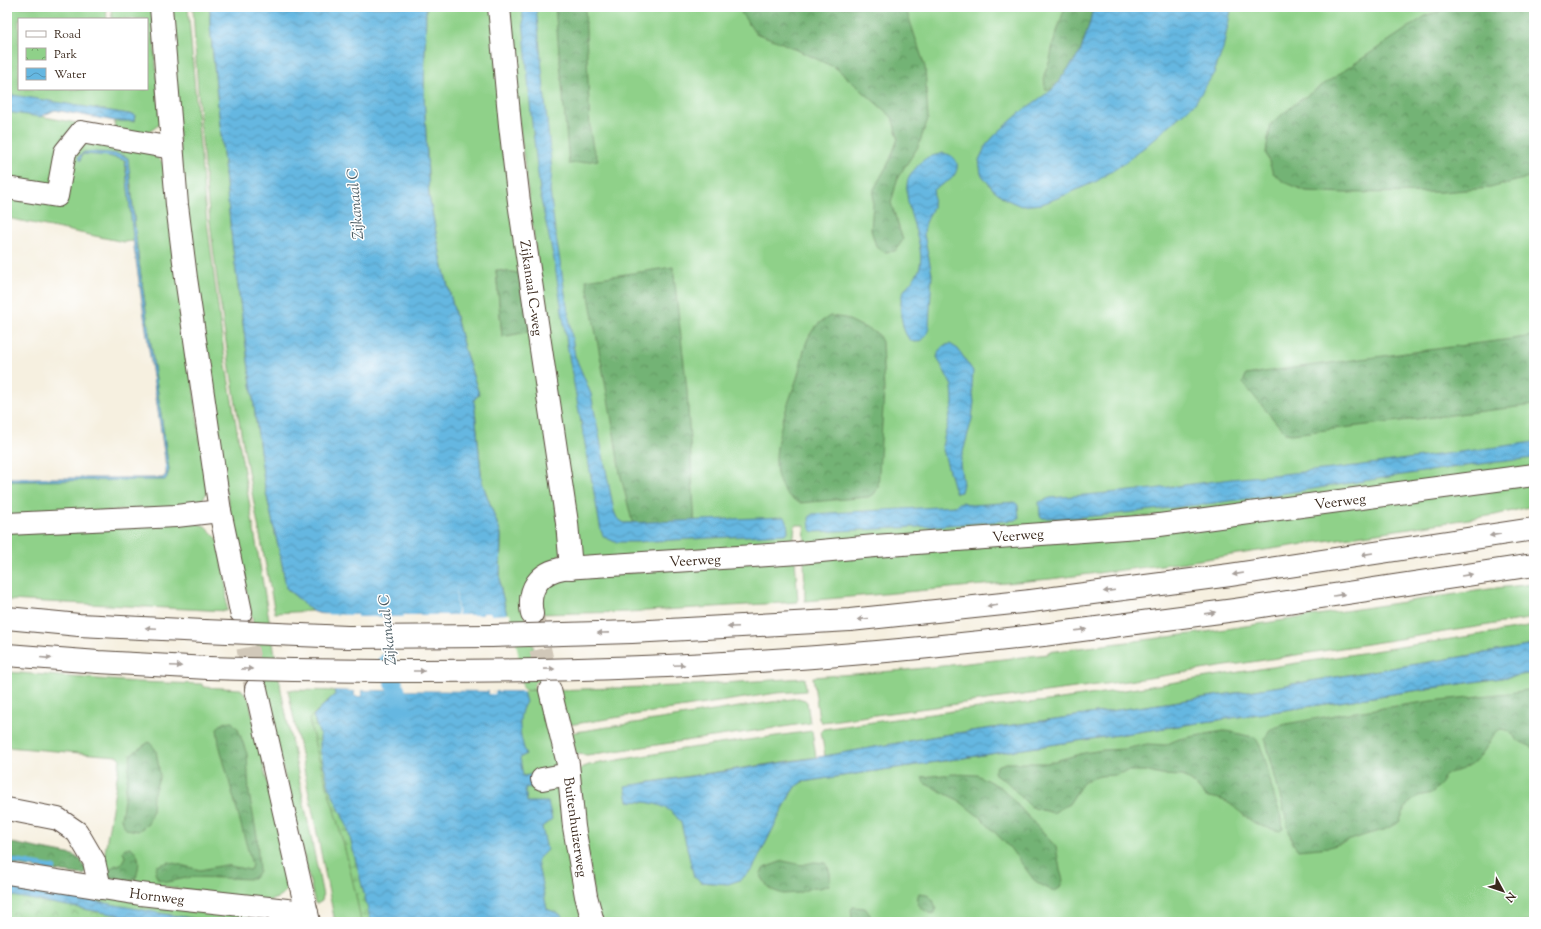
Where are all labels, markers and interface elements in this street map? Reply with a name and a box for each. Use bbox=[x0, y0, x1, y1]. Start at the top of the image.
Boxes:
legend bbox=[18, 18, 148, 90]
text: Road bbox=[54, 26, 81, 44]
text: Park bbox=[54, 46, 77, 64]
text: Water bbox=[54, 66, 87, 84]
water label: Zijkanaal C bbox=[343, 167, 370, 240]
street label: Zijkanaal C-weg bbox=[513, 239, 547, 338]
street label: Veerweg bbox=[1313, 490, 1367, 516]
street label: Veerweg bbox=[992, 525, 1045, 549]
one-way arrow bbox=[1489, 532, 1502, 538]
street label: Veerweg bbox=[669, 551, 722, 573]
one-way arrow bbox=[1361, 551, 1373, 557]
one-way arrow bbox=[1232, 571, 1244, 577]
one-way arrow bbox=[1461, 572, 1473, 578]
one-way arrow bbox=[1103, 588, 1116, 594]
one-way arrow bbox=[1333, 592, 1345, 598]
water label: Zijkanaal C bbox=[374, 593, 403, 667]
one-way arrow bbox=[986, 602, 998, 609]
one-way arrow bbox=[1204, 610, 1216, 617]
one-way arrow bbox=[857, 615, 869, 622]
one-way arrow bbox=[726, 624, 739, 630]
one-way arrow bbox=[145, 625, 157, 632]
one-way arrow bbox=[1075, 627, 1087, 633]
one-way arrow bbox=[597, 629, 609, 636]
one-way arrow bbox=[40, 654, 52, 661]
one-way arrow bbox=[673, 661, 685, 668]
one-way arrow bbox=[170, 663, 183, 669]
one-way arrow bbox=[241, 665, 253, 672]
one-way arrow bbox=[543, 666, 556, 672]
one-way arrow bbox=[413, 668, 426, 674]
street label: Buitenhuizerweg bbox=[557, 776, 591, 879]
north arrow bbox=[1483, 871, 1523, 911]
street label: Hornweg bbox=[128, 885, 186, 911]
text: N bbox=[1501, 888, 1519, 905]

